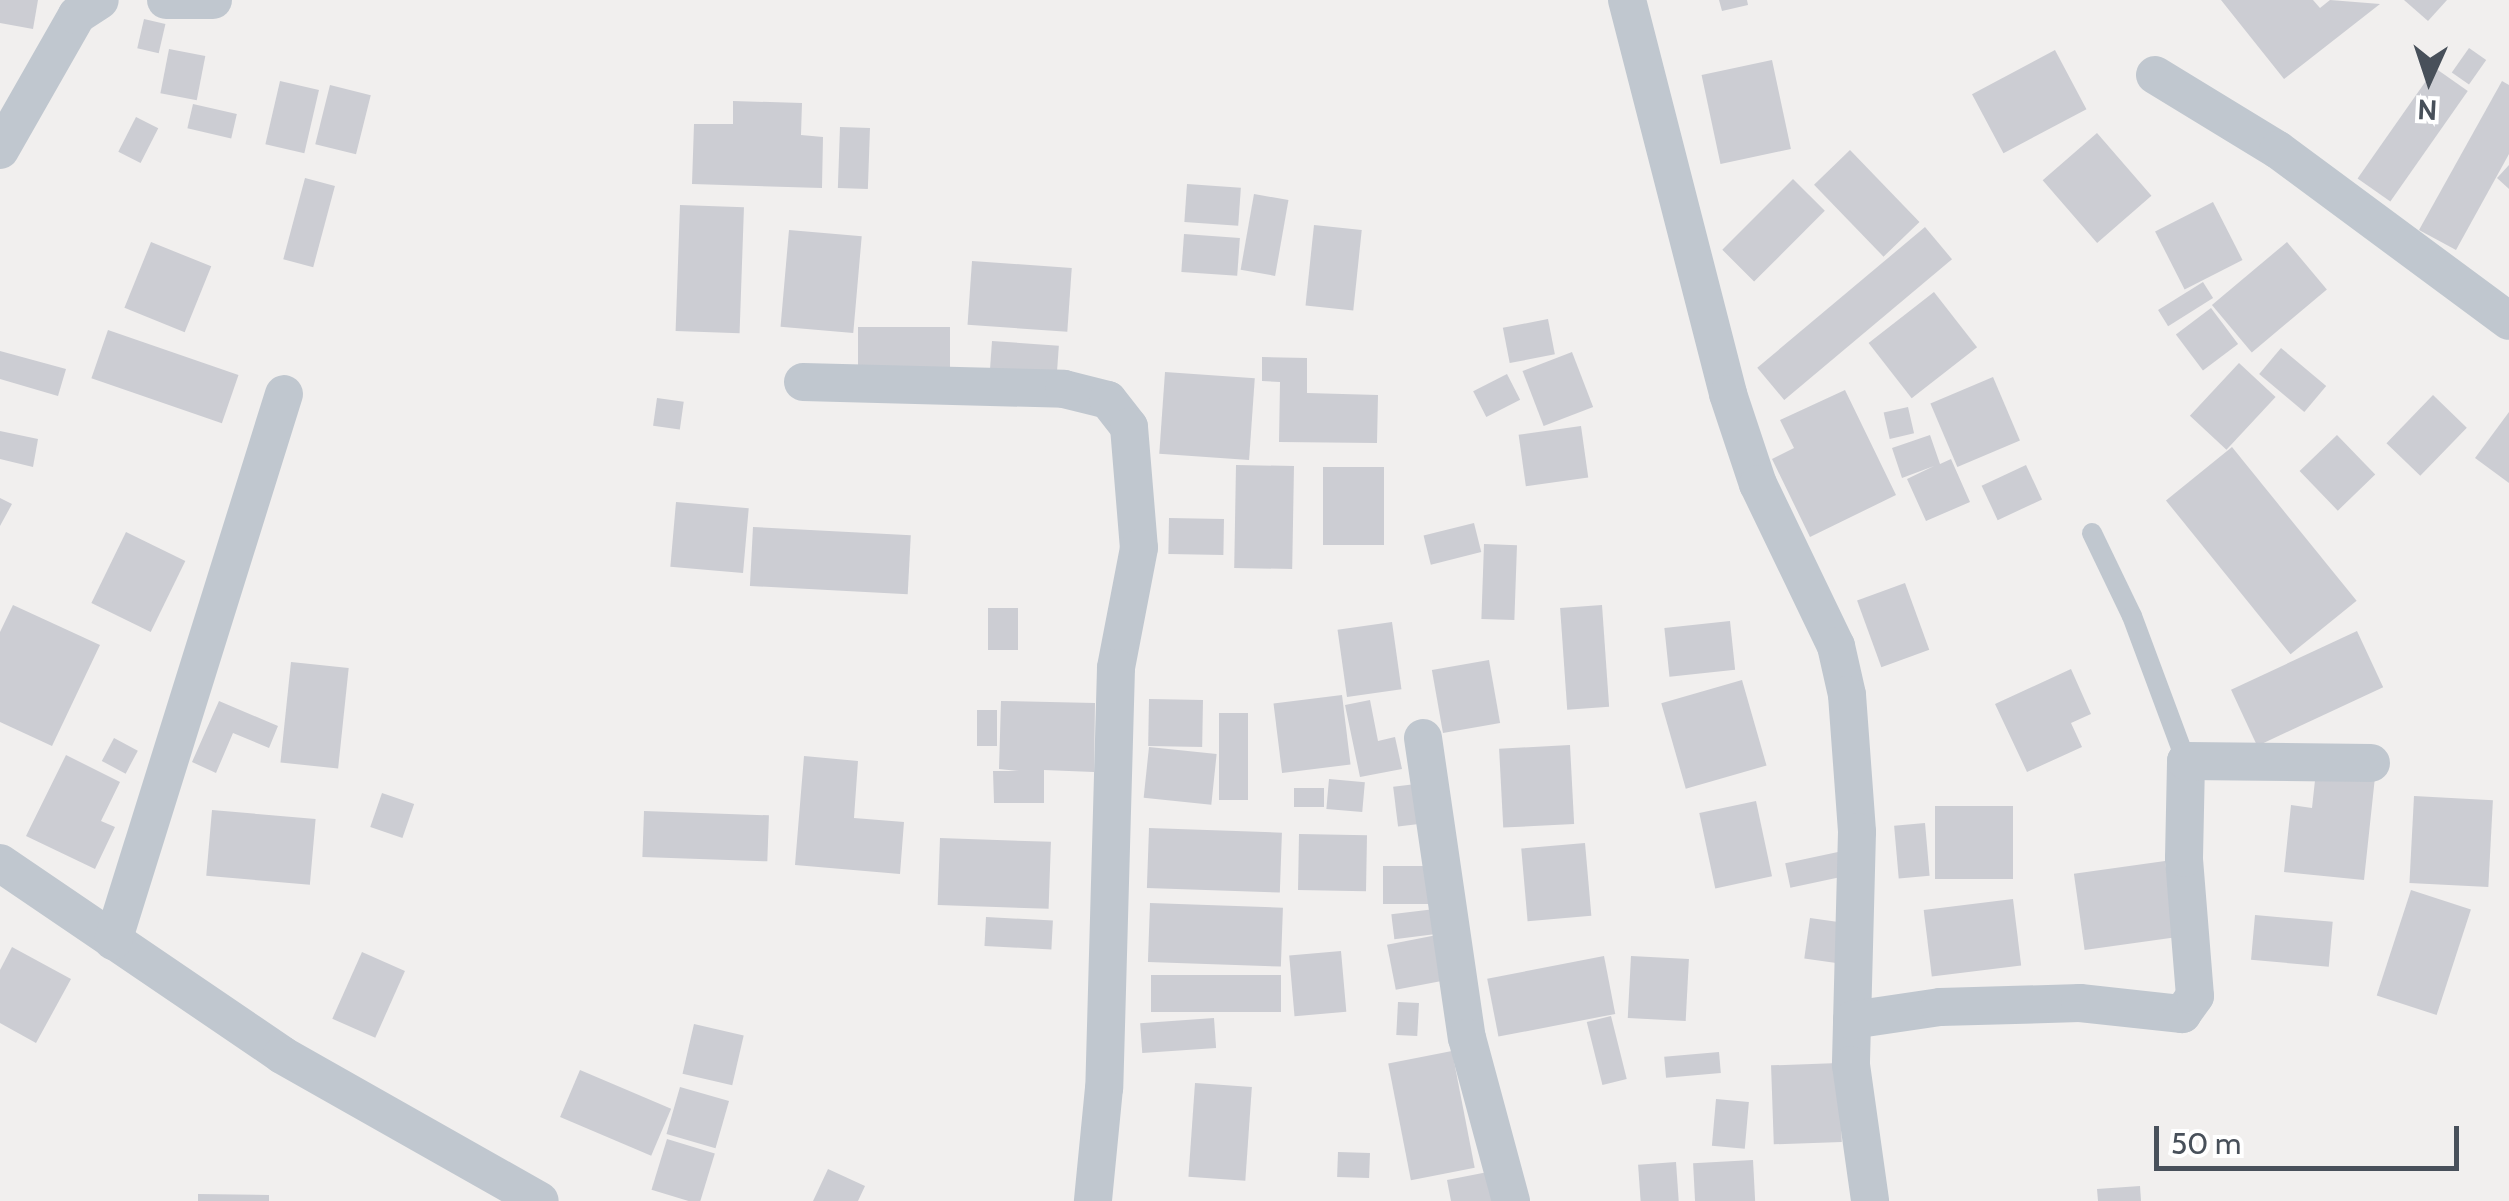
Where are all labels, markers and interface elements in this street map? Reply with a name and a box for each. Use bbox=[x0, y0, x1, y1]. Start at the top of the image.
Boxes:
north arrow bbox=[2379, 30, 2479, 130]
text: N bbox=[2417, 92, 2438, 127]
scale bar bbox=[2159, 1106, 2464, 1168]
text: 50 m bbox=[2171, 1125, 2241, 1162]

